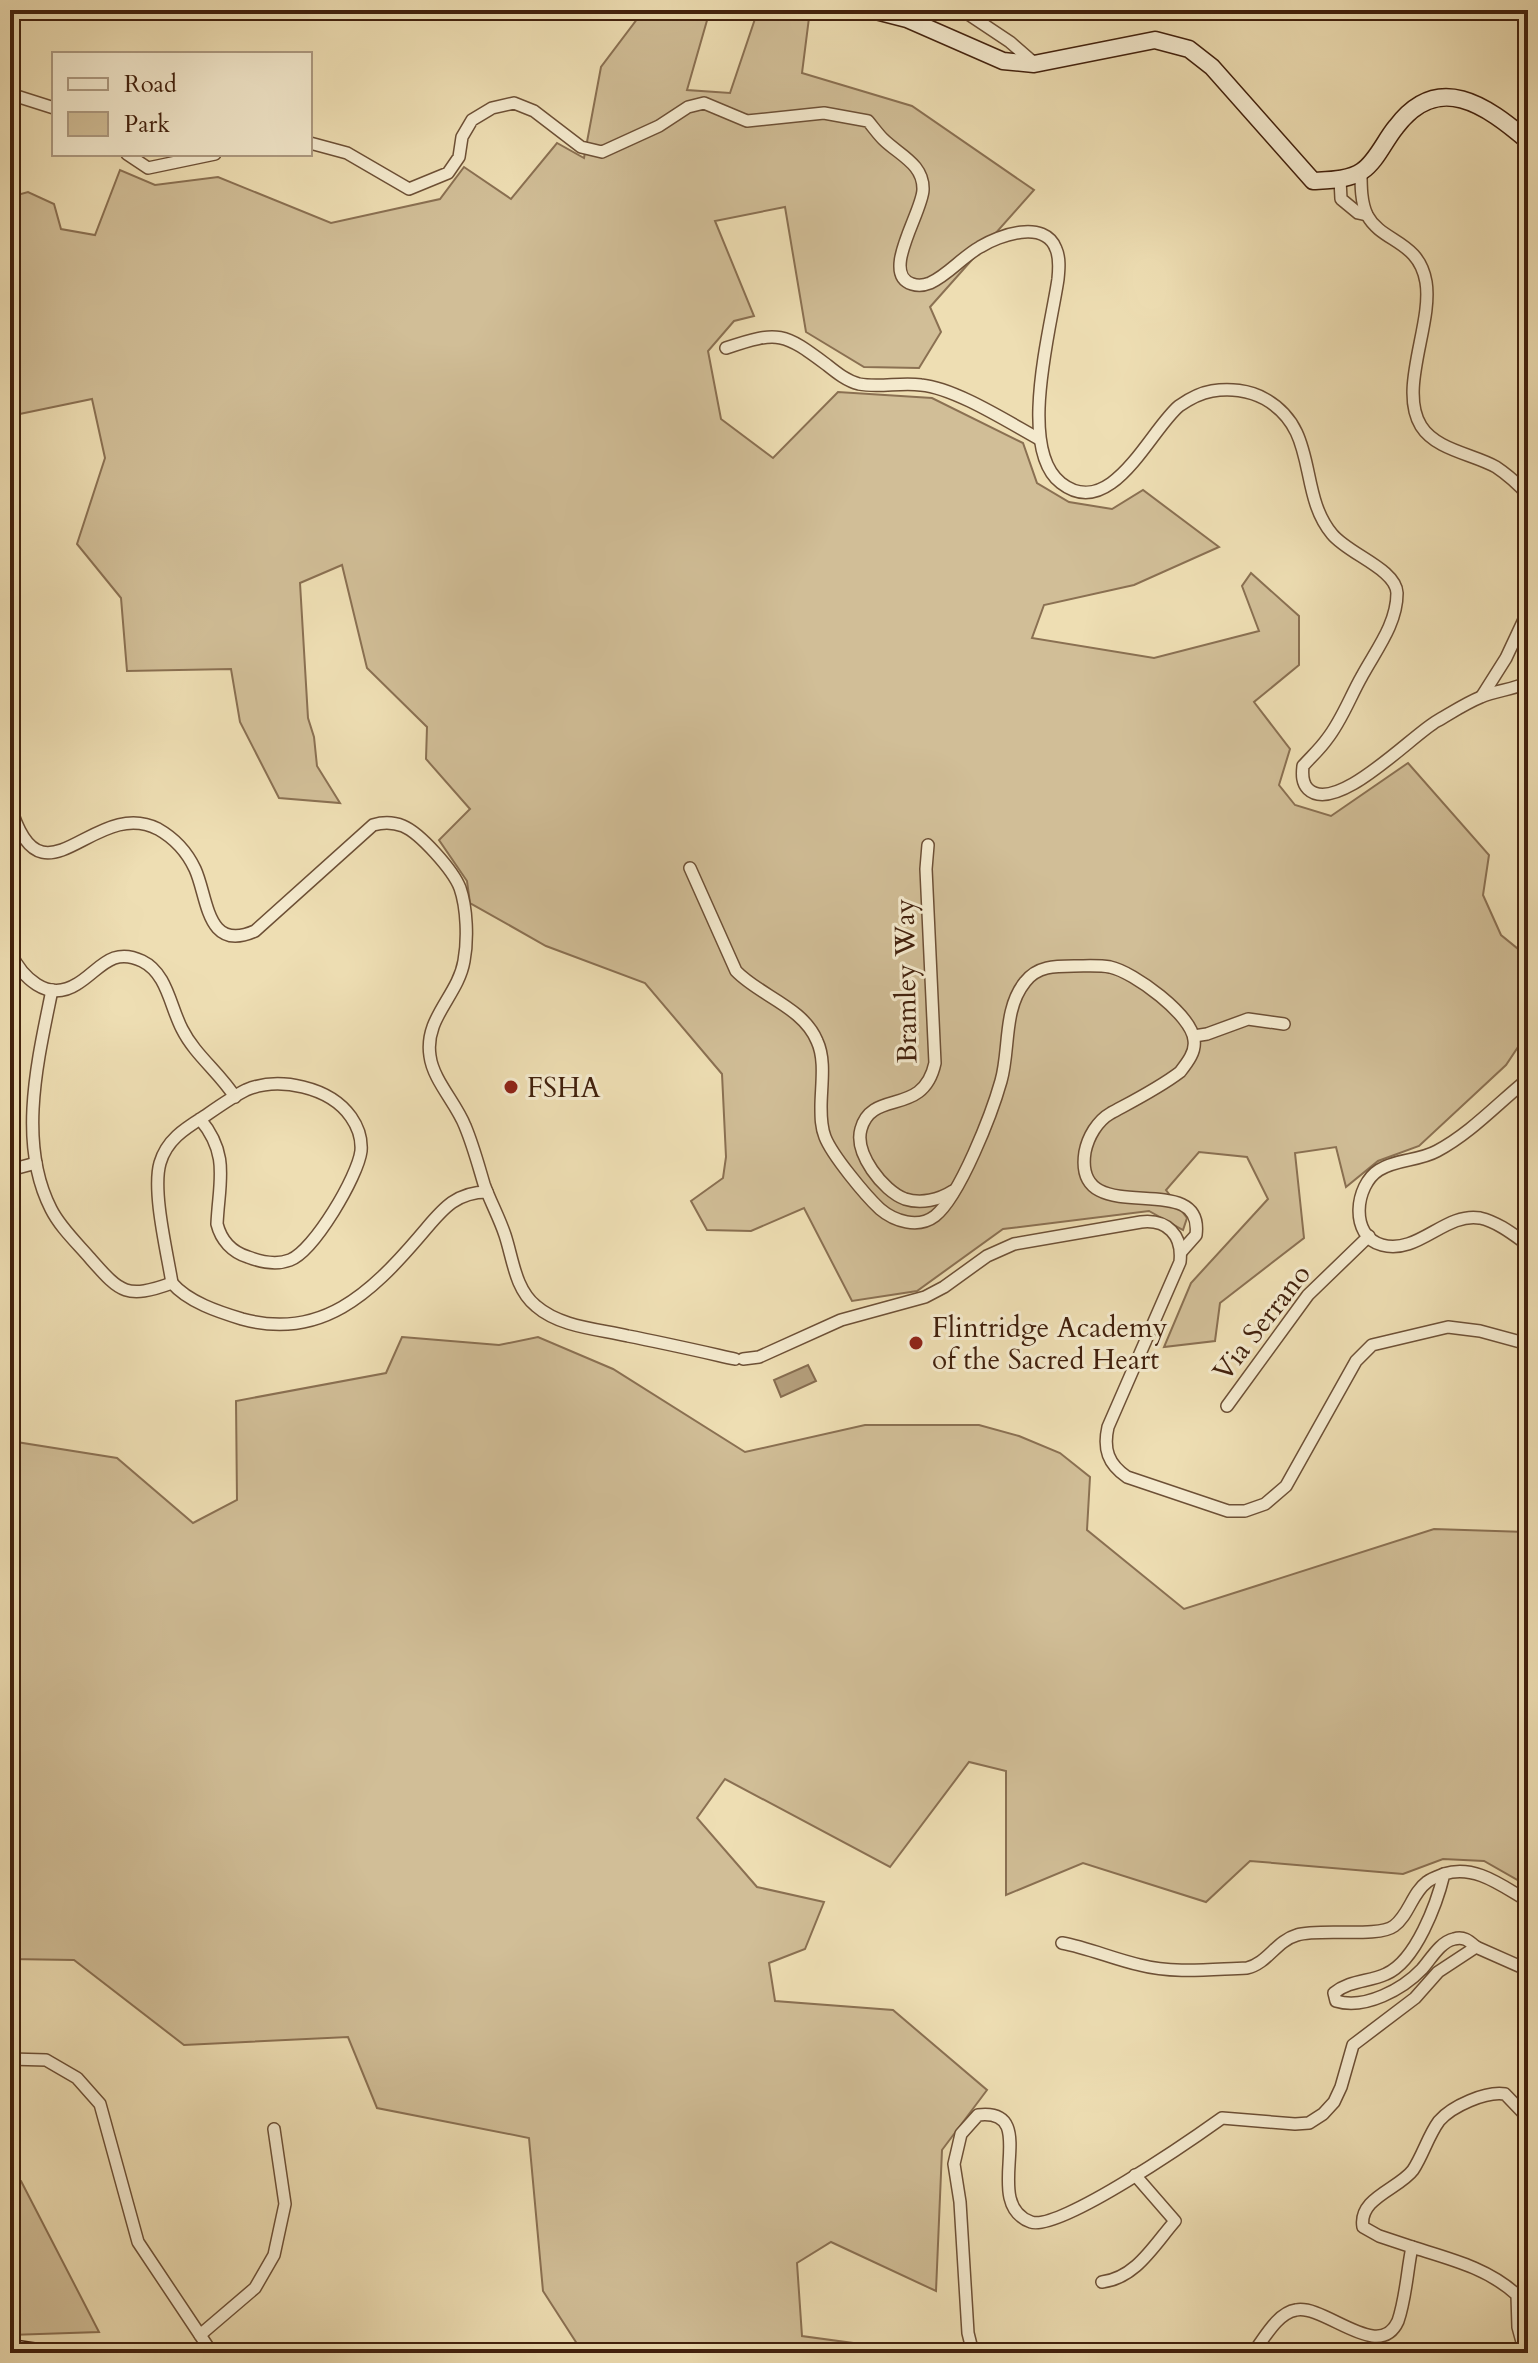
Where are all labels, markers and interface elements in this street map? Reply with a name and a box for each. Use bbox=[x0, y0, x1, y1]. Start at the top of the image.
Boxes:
legend bbox=[52, 52, 312, 156]
text: Road bbox=[124, 68, 177, 101]
text: Park bbox=[124, 108, 170, 141]
street label: Bramley Way bbox=[886, 898, 926, 1064]
place label: FSHA bbox=[527, 1069, 600, 1107]
marker: FSHA bbox=[502, 1078, 520, 1096]
street label: Via Serrano bbox=[1204, 1256, 1319, 1389]
place label: Flintridge Academy of the Sacred Heart bbox=[932, 1309, 1168, 1379]
marker: Flintridge Academy of the Sacred Heart bbox=[907, 1334, 925, 1352]

